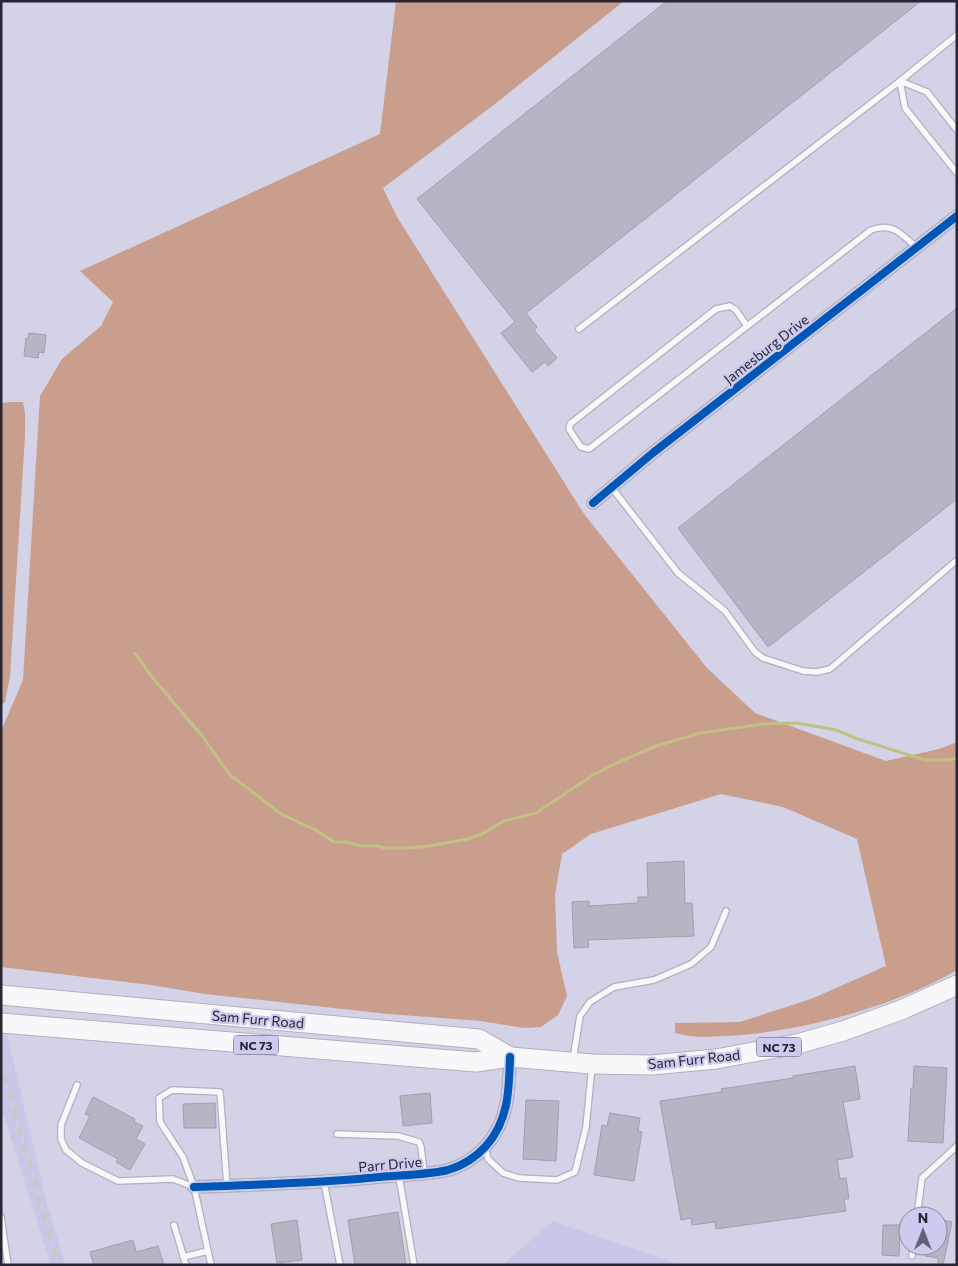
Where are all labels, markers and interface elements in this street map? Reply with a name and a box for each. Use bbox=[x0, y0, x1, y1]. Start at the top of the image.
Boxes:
street label: Jamesburg Drive bbox=[720, 311, 812, 387]
street label: Sam Furr Road bbox=[211, 1006, 305, 1032]
road number: NC 73 bbox=[234, 1036, 278, 1054]
road number: NC 73 bbox=[756, 1038, 802, 1056]
street label: Sam Furr Road bbox=[647, 1046, 741, 1072]
street label: Parr Drive bbox=[357, 1153, 423, 1175]
north arrow bbox=[898, 1206, 948, 1256]
text: N bbox=[918, 1209, 928, 1226]

